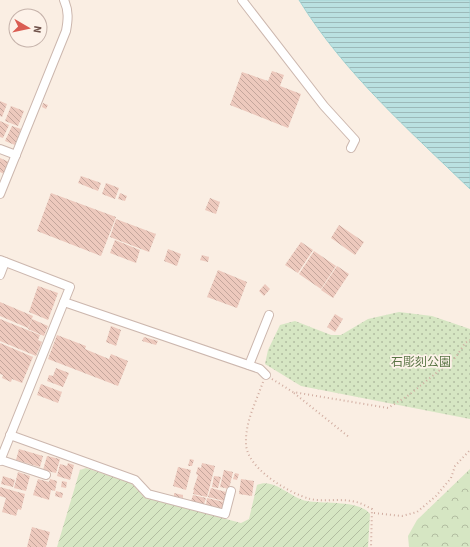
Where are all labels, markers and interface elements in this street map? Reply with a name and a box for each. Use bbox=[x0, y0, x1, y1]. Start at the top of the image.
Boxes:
north arrow bbox=[8, 8, 48, 48]
text: N bbox=[29, 25, 45, 34]
park label: 石彫刻公園 bbox=[391, 354, 451, 371]

